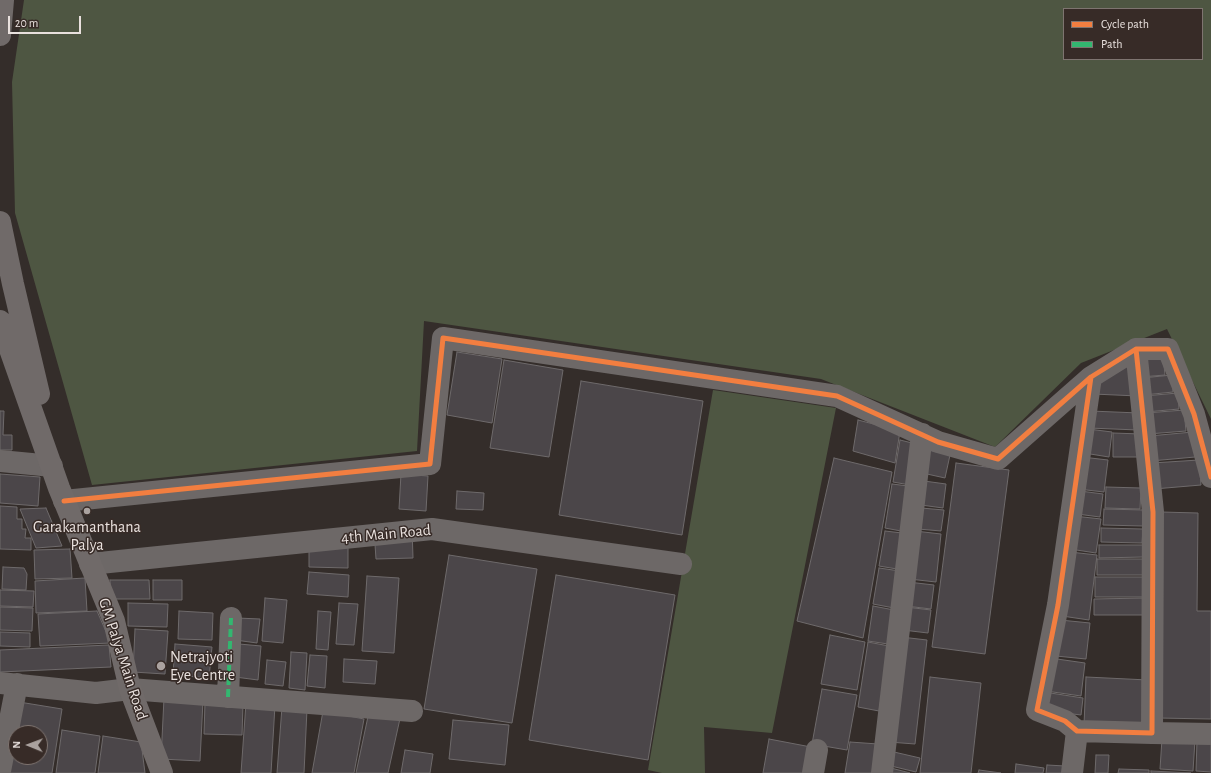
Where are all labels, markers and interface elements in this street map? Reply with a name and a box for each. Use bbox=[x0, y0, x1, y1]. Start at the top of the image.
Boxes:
scale bar bbox=[10, 8, 83, 34]
legend bbox=[1063, 8, 1203, 60]
text: 20 m bbox=[15, 17, 38, 29]
text: Cycle path bbox=[1101, 18, 1149, 30]
text: Path bbox=[1101, 38, 1123, 50]
marker: Garakamanthana Palya bbox=[82, 506, 92, 516]
place label: Garakamanthana Palya bbox=[33, 517, 141, 555]
street label: 4th Main Road bbox=[340, 521, 432, 547]
street label: GM Palya Main Road bbox=[94, 596, 152, 722]
place label: Netrajyoti Eye Centre bbox=[170, 647, 235, 685]
marker: Netrajyoti Eye Centre bbox=[155, 660, 167, 672]
north arrow bbox=[8, 725, 48, 765]
text: N bbox=[11, 741, 22, 749]

